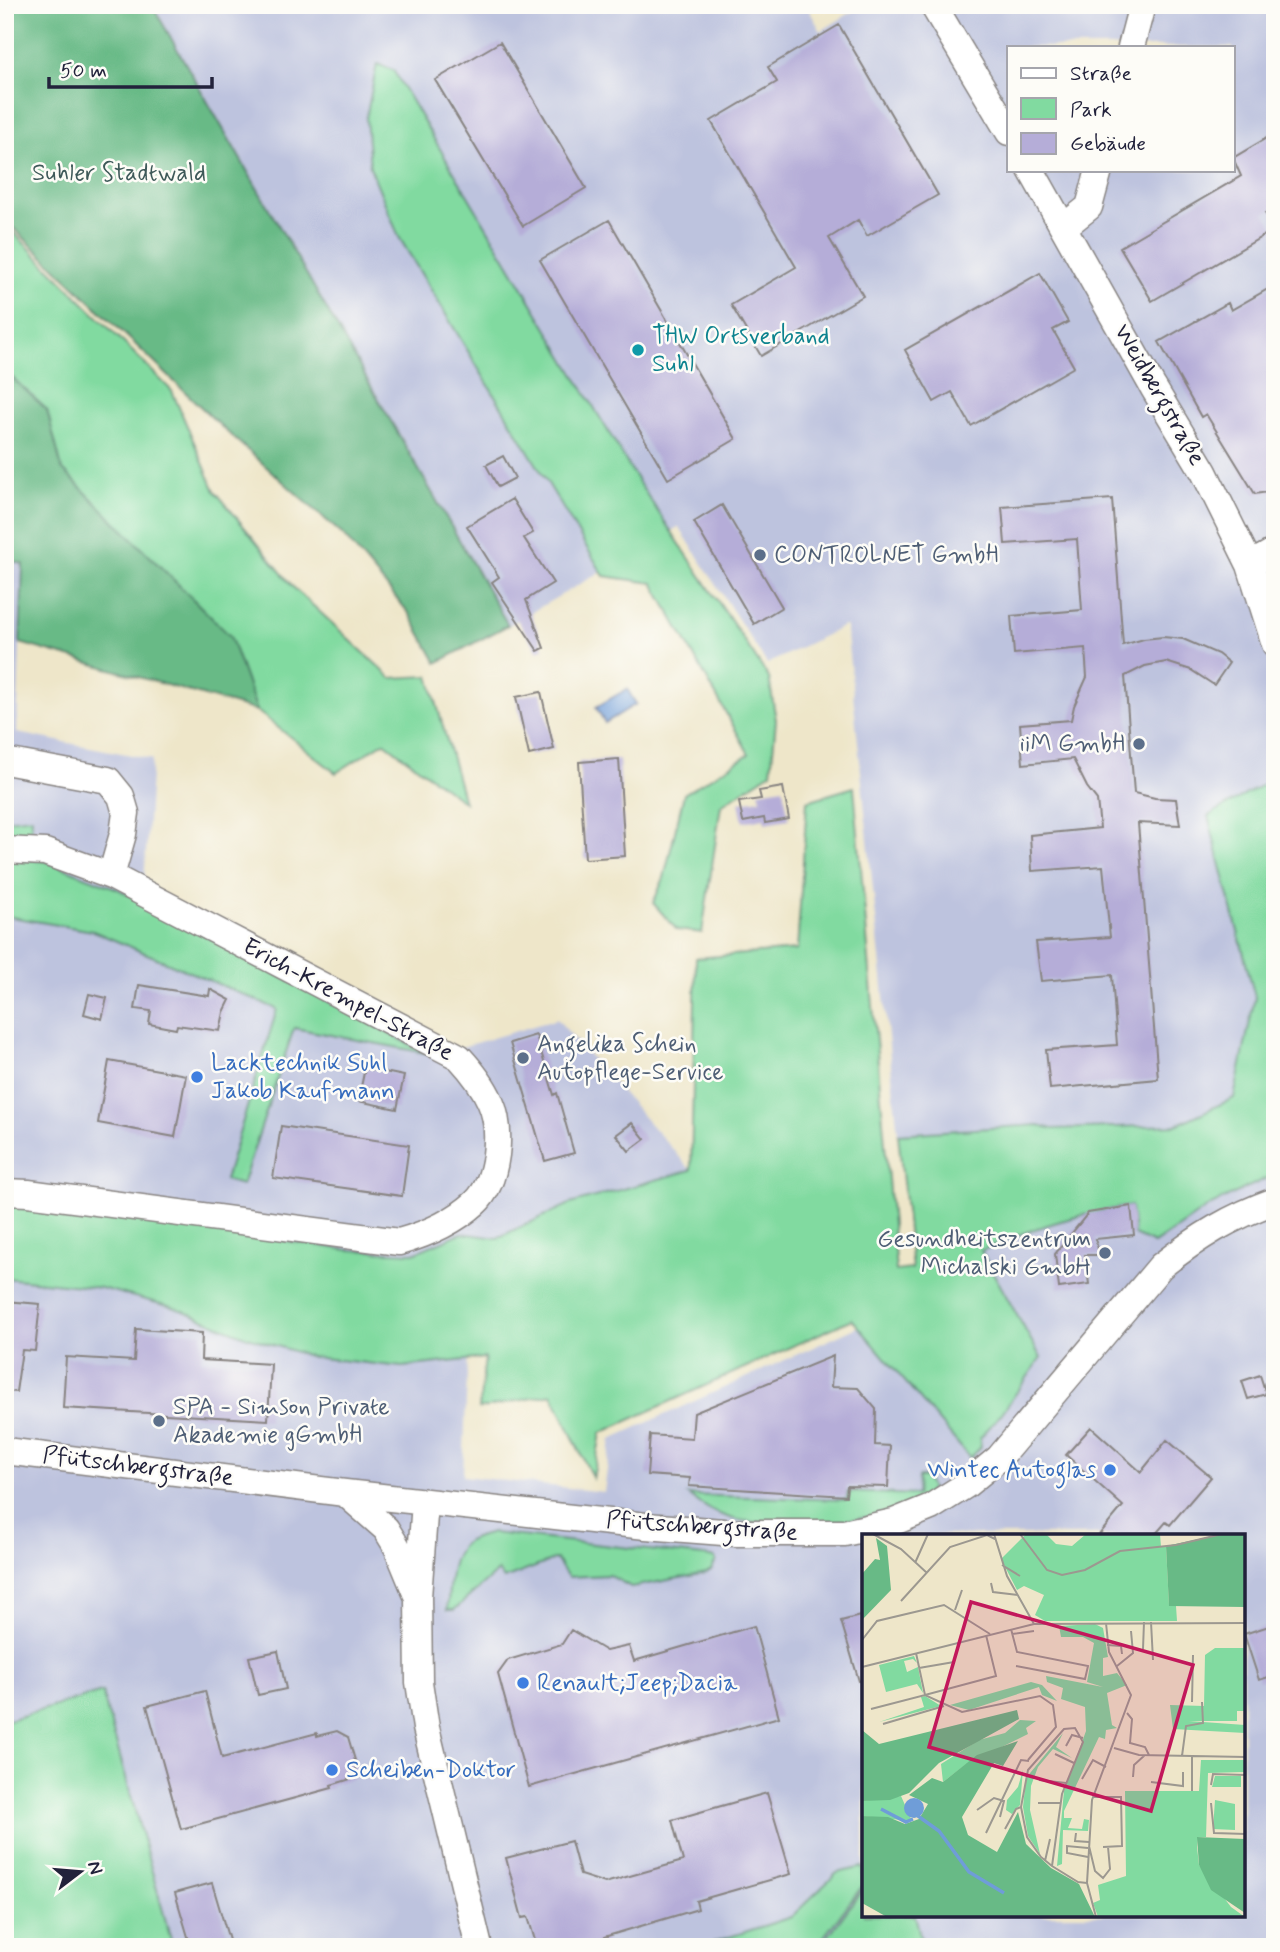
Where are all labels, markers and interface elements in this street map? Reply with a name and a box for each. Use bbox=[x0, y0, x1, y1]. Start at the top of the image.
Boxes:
scale bar bbox=[49, 46, 212, 90]
legend bbox=[1007, 46, 1234, 172]
text: 50 m bbox=[60, 57, 107, 85]
text: Straße bbox=[1070, 60, 1132, 88]
text: Park bbox=[1070, 96, 1112, 124]
text: Gebäude bbox=[1070, 130, 1146, 158]
park label: Suhler Stadtwald bbox=[32, 158, 206, 189]
street label: Weidbergstraße bbox=[1104, 319, 1212, 473]
place label: THW Ortsverband Suhl bbox=[652, 321, 830, 380]
marker: THW Ortsverband Suhl bbox=[630, 342, 646, 358]
place label: CONTROLNET GmbH bbox=[774, 540, 999, 571]
marker: CONTROLNET GmbH bbox=[752, 547, 768, 563]
place label: iiM GmbH bbox=[1019, 729, 1125, 760]
marker: iiM GmbH bbox=[1131, 736, 1147, 752]
street label: Erich-Krempel-Straße bbox=[237, 931, 459, 1069]
place label: Angelika Schein Autopflege-Service bbox=[537, 1029, 724, 1088]
place label: Lacktechnik Suhl Jakob Kaufmann bbox=[211, 1048, 395, 1107]
marker: Angelika Schein Autopflege-Service bbox=[515, 1050, 531, 1066]
marker: Lacktechnik Suhl Jakob Kaufmann bbox=[189, 1069, 205, 1085]
place label: Gesundheitszentrum Michalski GmbH bbox=[877, 1224, 1091, 1283]
marker: Gesundheitszentrum Michalski GmbH bbox=[1097, 1245, 1113, 1261]
place label: SPA - Simson Private Akademie gGmbH bbox=[173, 1392, 390, 1451]
marker: SPA - Simson Private Akademie gGmbH bbox=[151, 1413, 167, 1429]
street label: Pfütschbergstraße bbox=[40, 1440, 235, 1497]
place label: Wintec Autoglas bbox=[927, 1455, 1096, 1489]
marker: Wintec Autoglas bbox=[1102, 1462, 1118, 1478]
street label: Pfütschbergstraße bbox=[605, 1505, 799, 1552]
inset map bbox=[862, 1534, 1245, 1917]
place label: Renault;Jeep;Dacia bbox=[537, 1668, 738, 1699]
marker: Renault;Jeep;Dacia bbox=[515, 1675, 531, 1691]
place label: Scheiben-Doktor bbox=[346, 1755, 516, 1786]
marker: Scheiben-Doktor bbox=[324, 1762, 340, 1778]
north arrow bbox=[46, 1836, 116, 1906]
text: N bbox=[81, 1858, 109, 1877]

